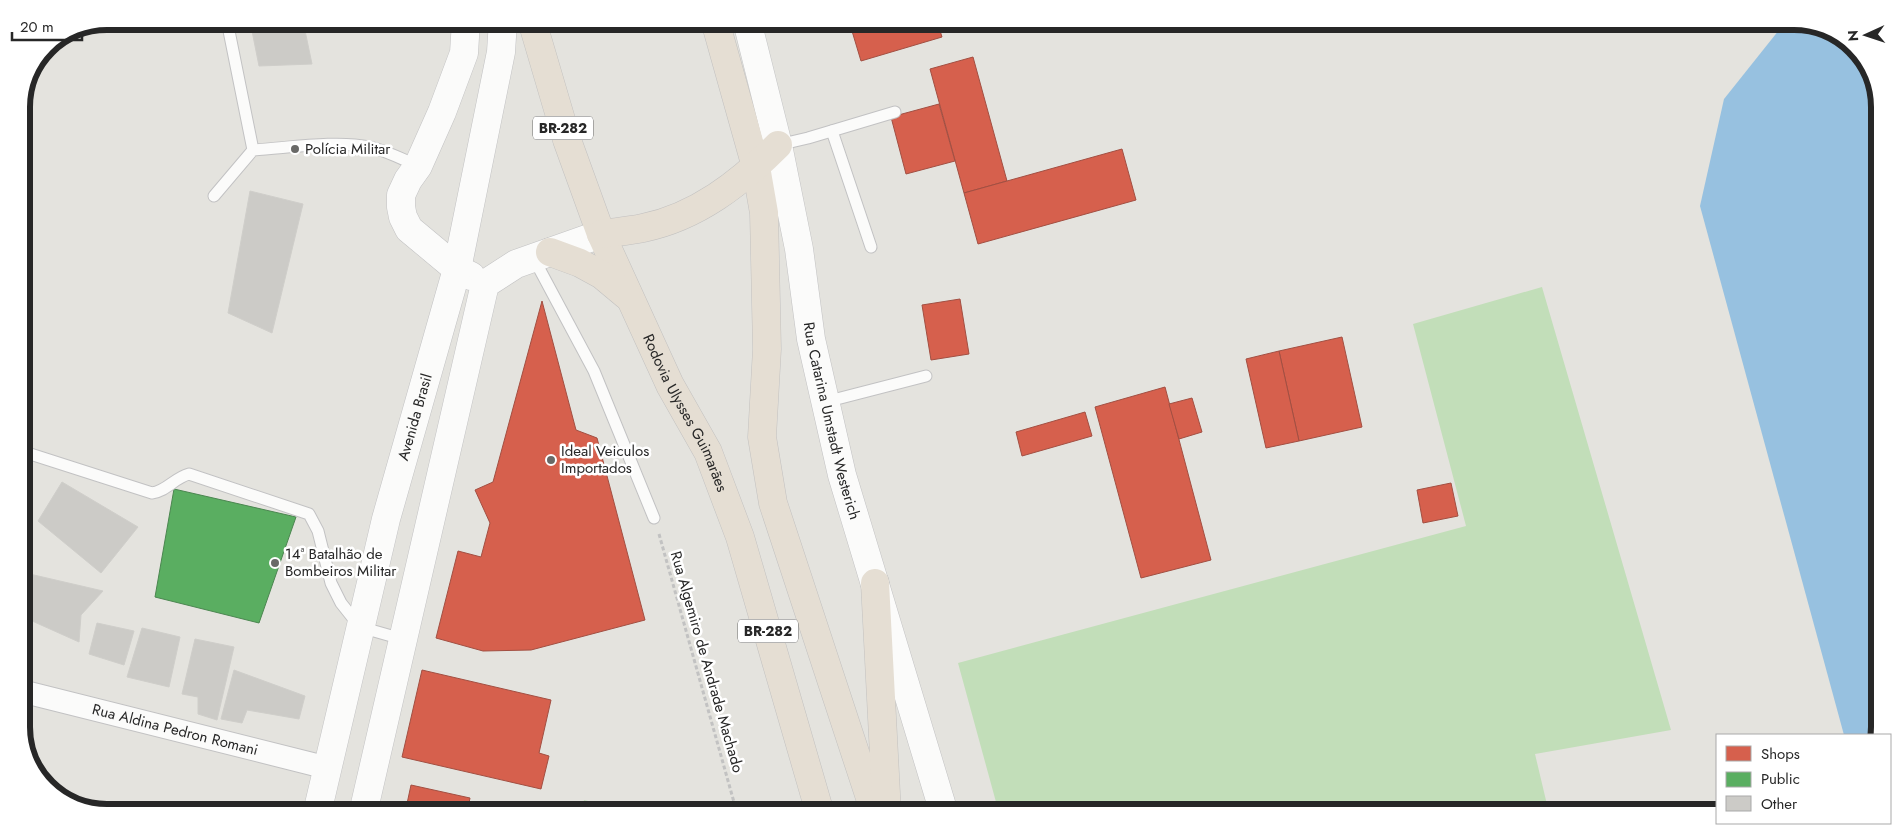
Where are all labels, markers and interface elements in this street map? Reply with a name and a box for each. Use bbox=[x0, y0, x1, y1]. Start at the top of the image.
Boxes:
scale bar bbox=[12, 10, 82, 42]
north arrow bbox=[1841, 10, 1891, 60]
text: 20 m bbox=[20, 16, 54, 38]
text: N bbox=[1843, 30, 1863, 42]
road number: BR-282 bbox=[533, 116, 593, 140]
place label: Polícia Militar bbox=[305, 138, 391, 160]
marker: Polícia Militar bbox=[289, 143, 301, 155]
street label: Rua Catarina Umstadt Westerich bbox=[798, 321, 866, 522]
street label: Rodovia Ulysses Guimarães bbox=[637, 330, 733, 495]
street label: Avenida Brasil bbox=[392, 371, 438, 463]
place label: Ideal Veiculos Importados bbox=[561, 440, 649, 479]
marker: Ideal Veiculos Importados bbox=[545, 454, 557, 466]
place label: 14ª Batalhão de Bombeiros Militar bbox=[285, 543, 397, 582]
street label: Rua Algemiro de Andrade Machado bbox=[665, 549, 749, 775]
marker: 14ª Batalhão de Bombeiros Militar bbox=[269, 557, 281, 569]
road number: BR-282 bbox=[738, 620, 798, 642]
street label: Rua Aldina Pedron Romani bbox=[90, 698, 261, 761]
legend bbox=[1716, 734, 1891, 824]
text: Shops bbox=[1761, 743, 1800, 765]
text: Public bbox=[1761, 768, 1800, 790]
text: Other bbox=[1761, 793, 1798, 815]

